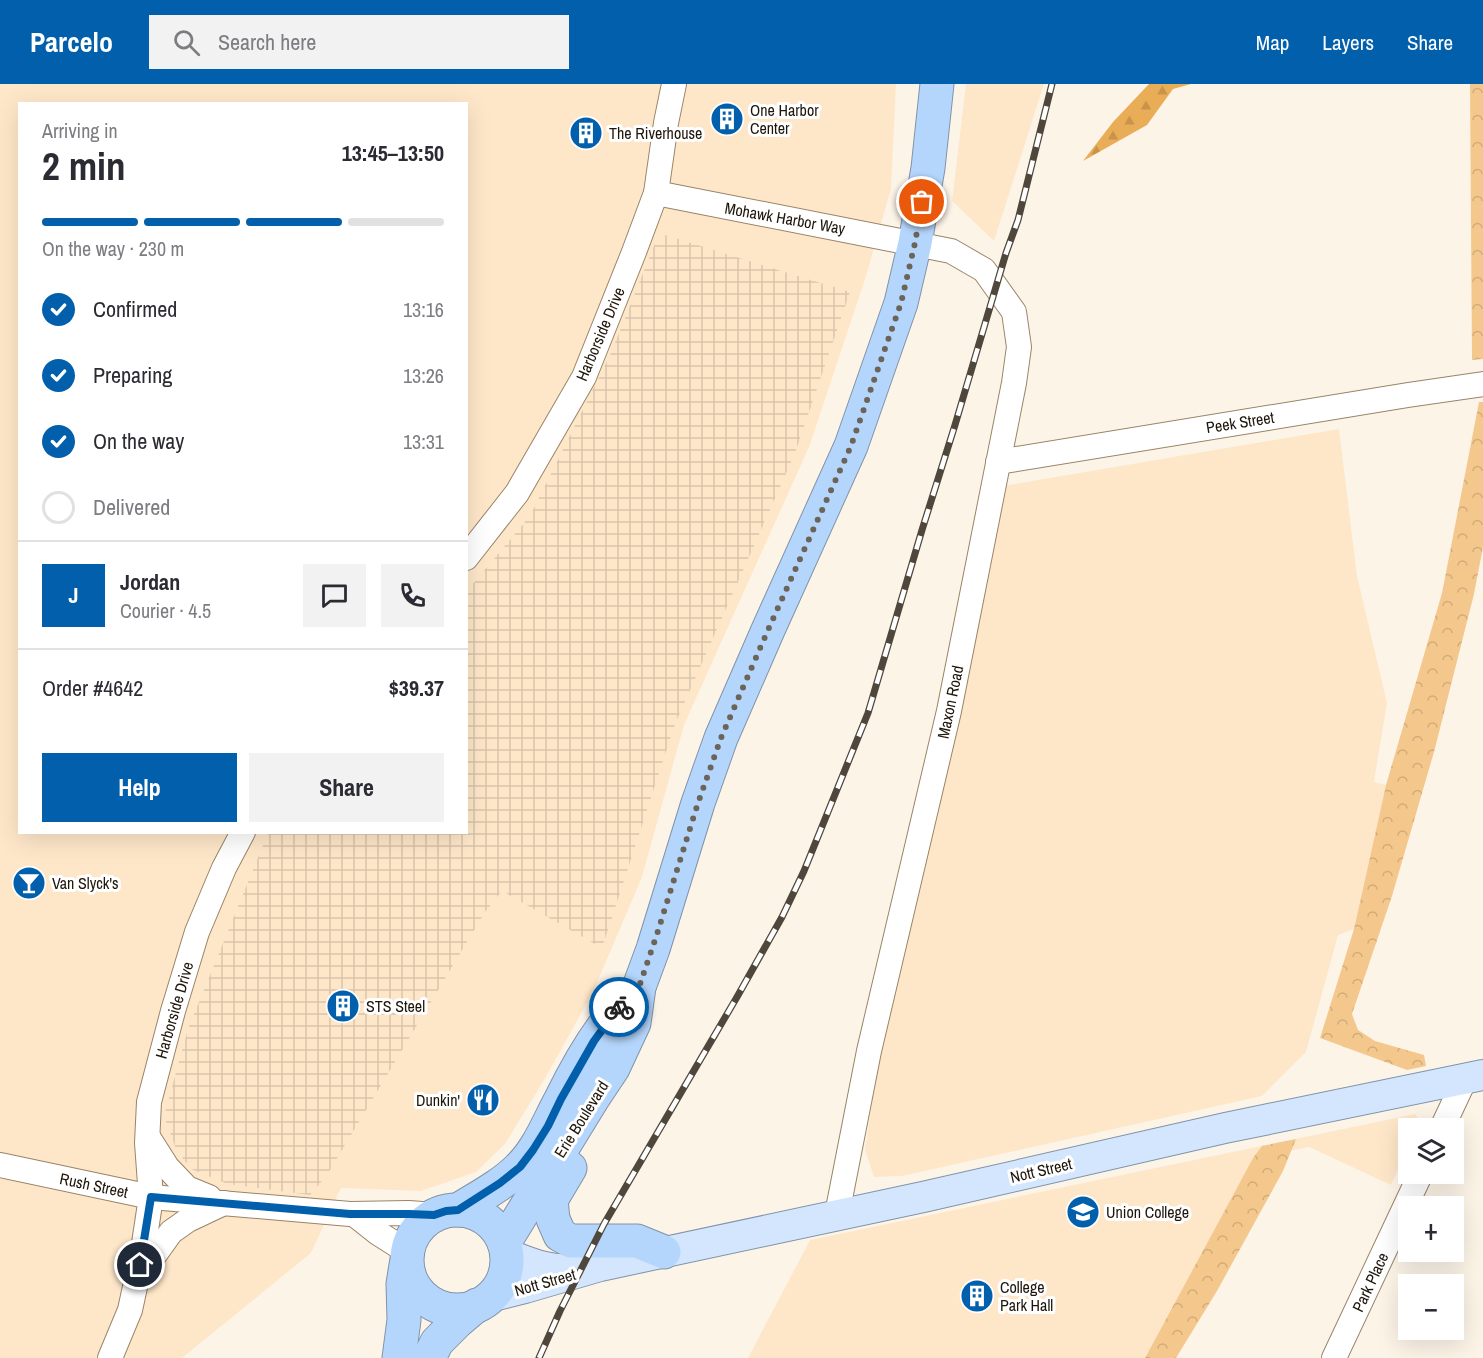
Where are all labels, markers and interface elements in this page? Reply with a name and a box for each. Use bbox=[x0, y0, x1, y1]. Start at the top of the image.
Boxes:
search box bbox=[149, 15, 569, 69]
text: Parcelo bbox=[30, 23, 113, 61]
icon: search bbox=[170, 26, 203, 59]
text: Search here bbox=[218, 27, 316, 57]
text: Map bbox=[1256, 28, 1289, 57]
text: Layers bbox=[1322, 28, 1374, 57]
text: Share bbox=[1407, 28, 1453, 57]
place label: One Harbor Center bbox=[750, 99, 819, 139]
building icon: One Harbor Center bbox=[709, 101, 745, 137]
building icon: The Riverhouse bbox=[568, 115, 604, 151]
text: Arriving in bbox=[42, 117, 118, 144]
place label: The Riverhouse bbox=[609, 122, 702, 144]
text: 13:45–13:50 bbox=[342, 138, 444, 168]
text: 2 min bbox=[42, 140, 126, 192]
pin bbox=[896, 176, 947, 227]
icon: bag bbox=[905, 185, 938, 218]
street label: Mohawk Harbor Way bbox=[723, 197, 847, 240]
text: On the way · 230 m bbox=[42, 235, 184, 262]
street label: Harborside Drive bbox=[570, 284, 630, 384]
icon: check bbox=[42, 293, 75, 326]
text: Confirmed bbox=[93, 294, 177, 324]
text: 13:16 bbox=[403, 296, 444, 323]
icon: check bbox=[42, 359, 75, 392]
text: Preparing bbox=[93, 360, 172, 390]
text: 13:26 bbox=[403, 362, 444, 389]
street label: Peek Street bbox=[1204, 406, 1276, 438]
icon: check bbox=[42, 425, 75, 458]
text: On the way bbox=[93, 426, 184, 456]
text: 13:31 bbox=[403, 428, 444, 455]
text: Delivered bbox=[93, 492, 170, 522]
button: chat bbox=[303, 564, 366, 627]
button: phone bbox=[381, 564, 444, 627]
text: Jordan bbox=[120, 567, 180, 597]
text: J bbox=[68, 580, 79, 610]
text: Courier · 4.5 bbox=[120, 597, 211, 624]
street label: Maxon Road bbox=[932, 663, 968, 741]
text: Order #4642 bbox=[42, 673, 143, 703]
text: $39.37 bbox=[389, 673, 444, 703]
button: Help bbox=[42, 753, 237, 822]
button: Share bbox=[249, 753, 444, 822]
bar icon: Van Slyck's bbox=[11, 865, 47, 901]
place label: Van Slyck's bbox=[52, 872, 118, 894]
street label: Harborside Drive bbox=[150, 959, 198, 1061]
courier bbox=[589, 977, 649, 1037]
building icon: STS Steel bbox=[325, 988, 361, 1024]
icon: bike bbox=[603, 991, 636, 1024]
place label: STS Steel bbox=[366, 995, 425, 1017]
street label: Erie Boulevard bbox=[549, 1076, 613, 1162]
restaurant icon: Dunkin' bbox=[465, 1082, 501, 1118]
place label: Dunkin' bbox=[416, 1089, 460, 1111]
map controls bbox=[1398, 1118, 1464, 1340]
button: layers bbox=[1398, 1118, 1464, 1184]
street label: Nott Street bbox=[1008, 1152, 1074, 1188]
street label: Rush Street bbox=[58, 1167, 131, 1203]
school or university icon: Union College bbox=[1065, 1194, 1101, 1230]
button: + bbox=[1398, 1196, 1464, 1262]
place label: Union College bbox=[1106, 1201, 1189, 1223]
pin bbox=[114, 1239, 165, 1290]
icon: home bbox=[123, 1248, 156, 1281]
street label: Park Place bbox=[1347, 1249, 1393, 1315]
street label: Nott Street bbox=[512, 1263, 579, 1301]
button: − bbox=[1398, 1274, 1464, 1340]
place label: College Park Hall bbox=[1000, 1276, 1053, 1316]
building icon: College Park Hall bbox=[959, 1278, 995, 1314]

